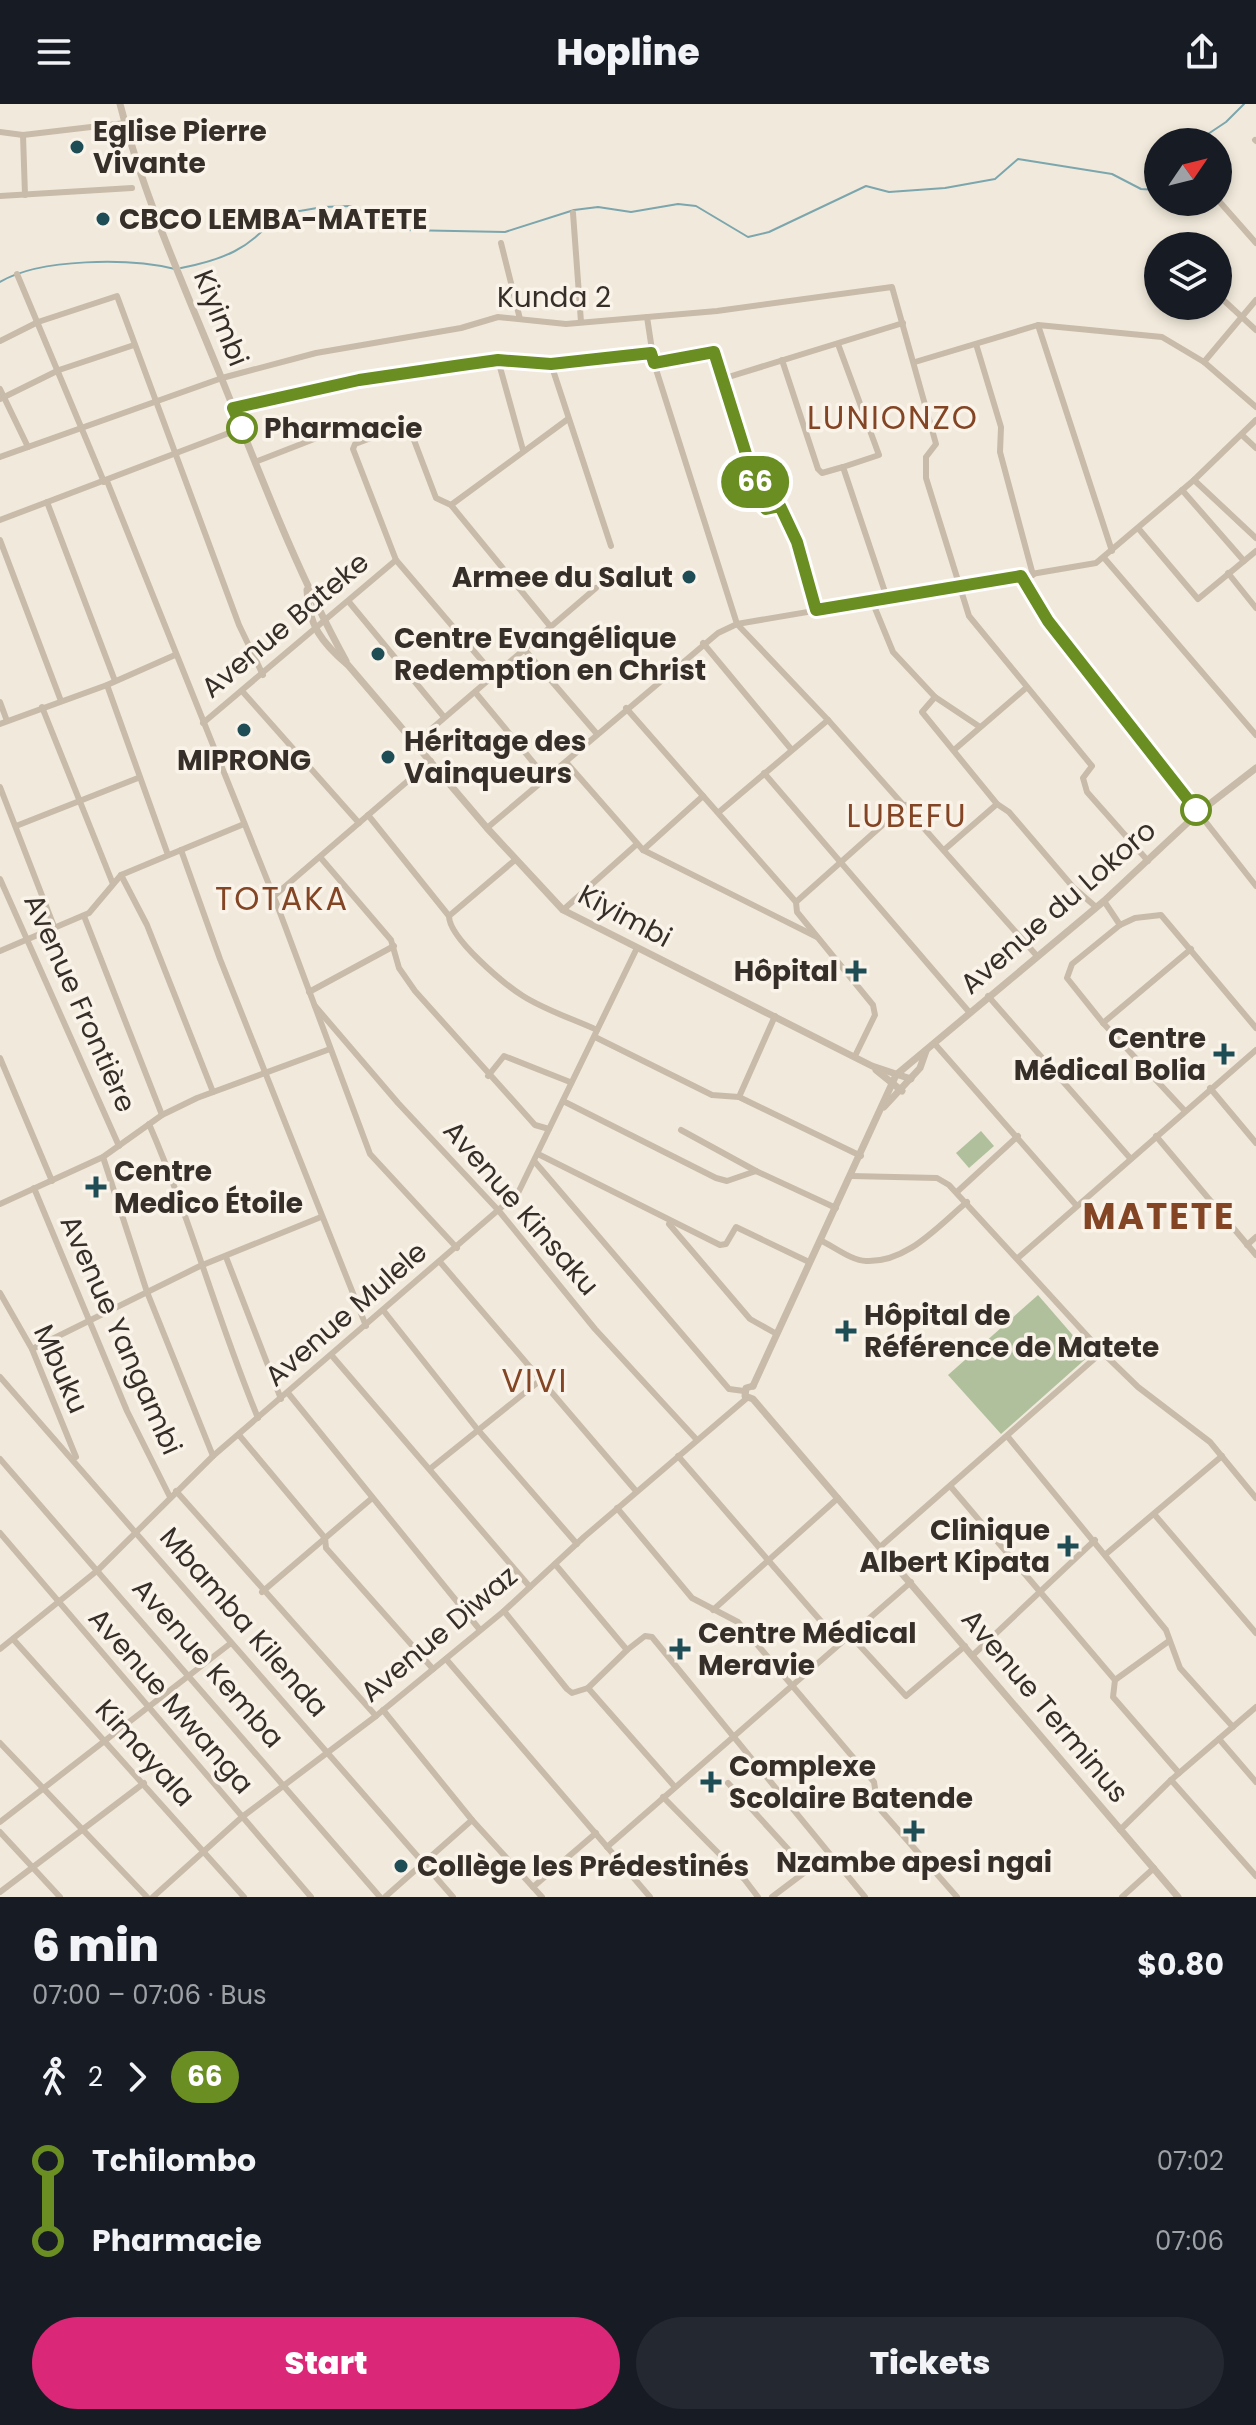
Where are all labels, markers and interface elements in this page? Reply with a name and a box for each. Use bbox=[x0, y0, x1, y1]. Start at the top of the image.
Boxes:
text: Hopline bbox=[556, 27, 700, 78]
icon: menu bbox=[32, 30, 76, 74]
icon: share bbox=[1180, 30, 1224, 74]
place label: Eglise Pierre Vivante bbox=[93, 112, 267, 183]
north arrow bbox=[1144, 128, 1232, 216]
map controls bbox=[1144, 128, 1232, 320]
marker: Eglise Pierre Vivante bbox=[68, 138, 86, 156]
place label: CBCO LEMBA-MATETE bbox=[119, 200, 427, 239]
marker: CBCO LEMBA-MATETE bbox=[94, 210, 112, 228]
button: layers bbox=[1144, 232, 1232, 320]
street label: Kiyimbi bbox=[184, 264, 258, 372]
street label: Kunda 2 bbox=[497, 278, 611, 317]
district label: LUNIONZO bbox=[807, 395, 979, 440]
place label: Pharmacie bbox=[264, 409, 422, 448]
marker: Pharmacie bbox=[227, 413, 257, 443]
line badge: 66 bbox=[719, 456, 791, 508]
text: 66 bbox=[737, 462, 773, 501]
street label: Avenue Bateke bbox=[193, 543, 377, 707]
place label: Armee du Salut bbox=[452, 558, 673, 597]
marker: Armee du Salut bbox=[680, 568, 698, 586]
place label: Centre Evangélique Redemption en Christ bbox=[394, 619, 706, 690]
marker: Centre Evangélique Redemption en Christ bbox=[369, 645, 387, 663]
marker: MIPRONG bbox=[235, 721, 253, 739]
place label: Héritage des Vainqueurs bbox=[404, 722, 586, 793]
place label: MIPRONG bbox=[177, 741, 311, 780]
marker: Héritage des Vainqueurs bbox=[379, 748, 397, 766]
district label: LUBEFU bbox=[846, 793, 968, 838]
unlabelled marker bbox=[1181, 795, 1211, 825]
street label: Avenue du Lokoro bbox=[952, 811, 1164, 1003]
street label: Kiyimbi bbox=[571, 875, 679, 957]
district label: TOTAKA bbox=[215, 876, 349, 921]
street label: Avenue Frontière bbox=[14, 888, 146, 1118]
place label: Hôpital bbox=[734, 952, 838, 991]
marker: Hôpital bbox=[845, 960, 867, 982]
place label: Centre Médical Bolia bbox=[1014, 1019, 1206, 1090]
marker: Centre Médical Bolia bbox=[1213, 1043, 1235, 1065]
street label: Avenue Kinsaku bbox=[434, 1112, 608, 1304]
place label: Centre Medico Étoile bbox=[114, 1152, 303, 1223]
marker: Centre Medico Étoile bbox=[85, 1176, 107, 1198]
district label: MATETE bbox=[1082, 1191, 1236, 1242]
street label: Avenue Yangambi bbox=[51, 1209, 191, 1461]
street label: Avenue Mulele bbox=[257, 1233, 435, 1395]
place label: Hôpital de Référence de Matete bbox=[864, 1296, 1159, 1367]
street label: Mbuku bbox=[24, 1318, 98, 1420]
marker: Hôpital de Référence de Matete bbox=[835, 1320, 857, 1342]
district label: VIVI bbox=[501, 1358, 569, 1403]
place label: Clinique Albert Kipata bbox=[859, 1511, 1050, 1582]
street label: Mbamba Kilenda bbox=[151, 1519, 337, 1725]
marker: Clinique Albert Kipata bbox=[1057, 1535, 1079, 1557]
street label: Avenue Diwaz bbox=[352, 1557, 526, 1711]
street label: Avenue Kemba bbox=[123, 1570, 293, 1756]
street label: Avenue Mwanga bbox=[79, 1600, 263, 1802]
street label: Avenue Terminus bbox=[952, 1601, 1138, 1811]
place label: Centre Médical Meravie bbox=[698, 1614, 916, 1685]
marker: Centre Médical Meravie bbox=[669, 1638, 691, 1660]
street label: Kimayala bbox=[86, 1691, 204, 1815]
place label: Complexe Scolaire Batende bbox=[729, 1747, 973, 1818]
marker: Complexe Scolaire Batende bbox=[700, 1771, 722, 1793]
marker: Nzambe apesi ngai bbox=[903, 1820, 925, 1842]
place label: Nzambe apesi ngai bbox=[776, 1843, 1052, 1882]
place label: Collège les Prédestinés bbox=[417, 1847, 749, 1886]
marker: Collège les Prédestinés bbox=[392, 1857, 410, 1875]
text: 6 min bbox=[32, 1915, 159, 1976]
text: $0.80 bbox=[1137, 1943, 1224, 1986]
text: 07:00 – 07:06 · Bus bbox=[32, 1977, 267, 2013]
icon: walk bbox=[32, 2055, 76, 2099]
icon: forward bbox=[115, 2055, 159, 2099]
text: 66 bbox=[187, 2057, 223, 2096]
text: 2 bbox=[88, 2059, 103, 2095]
text: Tchilombo bbox=[92, 2139, 256, 2182]
text: 07:02 bbox=[1157, 2143, 1224, 2179]
text: Pharmacie bbox=[92, 2219, 262, 2262]
text: 07:06 bbox=[1155, 2223, 1224, 2259]
button: Start bbox=[32, 2317, 620, 2409]
button: Tickets bbox=[636, 2317, 1224, 2409]

